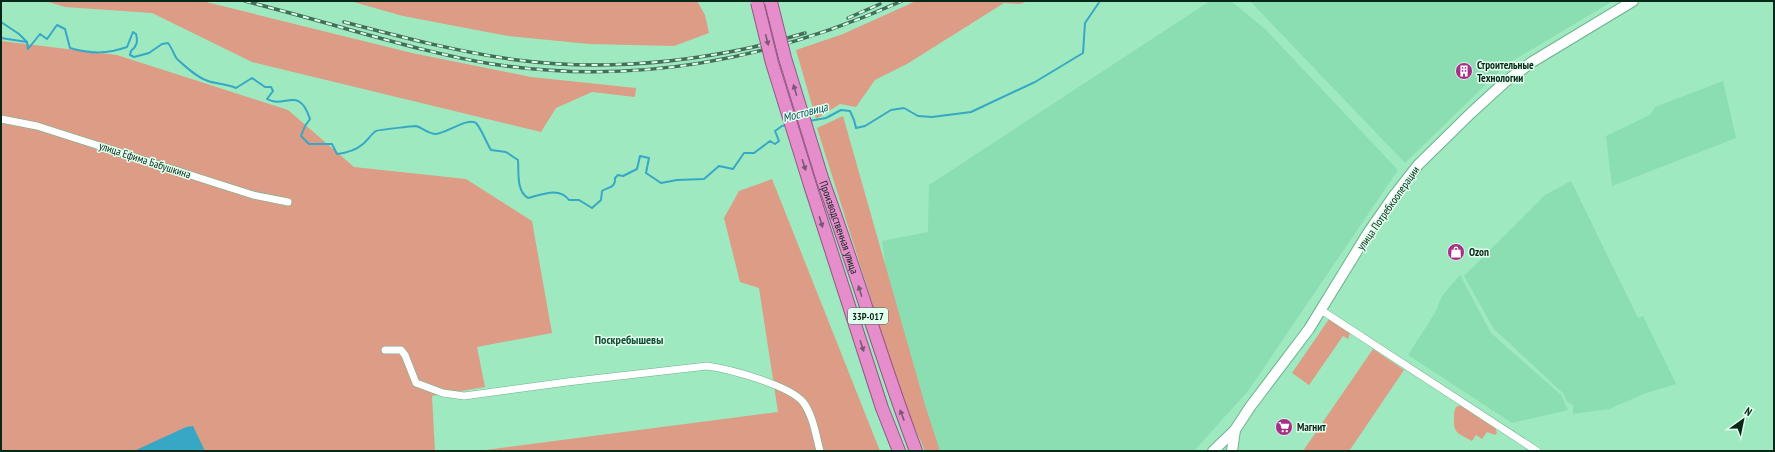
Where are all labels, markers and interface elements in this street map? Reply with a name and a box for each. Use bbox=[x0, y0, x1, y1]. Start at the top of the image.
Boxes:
one-way arrow bbox=[764, 34, 770, 47]
place label: Строительные Технологии bbox=[1477, 58, 1534, 85]
building icon: Строительные Технологии bbox=[1454, 61, 1474, 81]
one-way arrow bbox=[792, 84, 798, 96]
water label: Мостовица bbox=[781, 98, 830, 125]
street label: улица Ефима Бабушкина bbox=[97, 139, 193, 181]
one-way arrow bbox=[801, 159, 807, 171]
street label: улица Потребкооперации bbox=[1354, 163, 1422, 253]
street label: Производственная улица bbox=[817, 179, 862, 276]
one-way arrow bbox=[819, 216, 825, 228]
shop icon: Ozon bbox=[1446, 242, 1466, 262]
place label: Ozon bbox=[1469, 245, 1489, 259]
one-way arrow bbox=[857, 285, 863, 297]
road number: 33Р-017 bbox=[848, 308, 888, 324]
district label: Поскребышевы bbox=[595, 332, 663, 347]
one-way arrow bbox=[859, 340, 865, 352]
north arrow bbox=[1723, 400, 1763, 440]
text: N bbox=[1742, 404, 1755, 419]
one-way arrow bbox=[898, 408, 904, 420]
supermarket icon: Магнит bbox=[1274, 417, 1294, 437]
place label: Магнит bbox=[1297, 420, 1326, 434]

